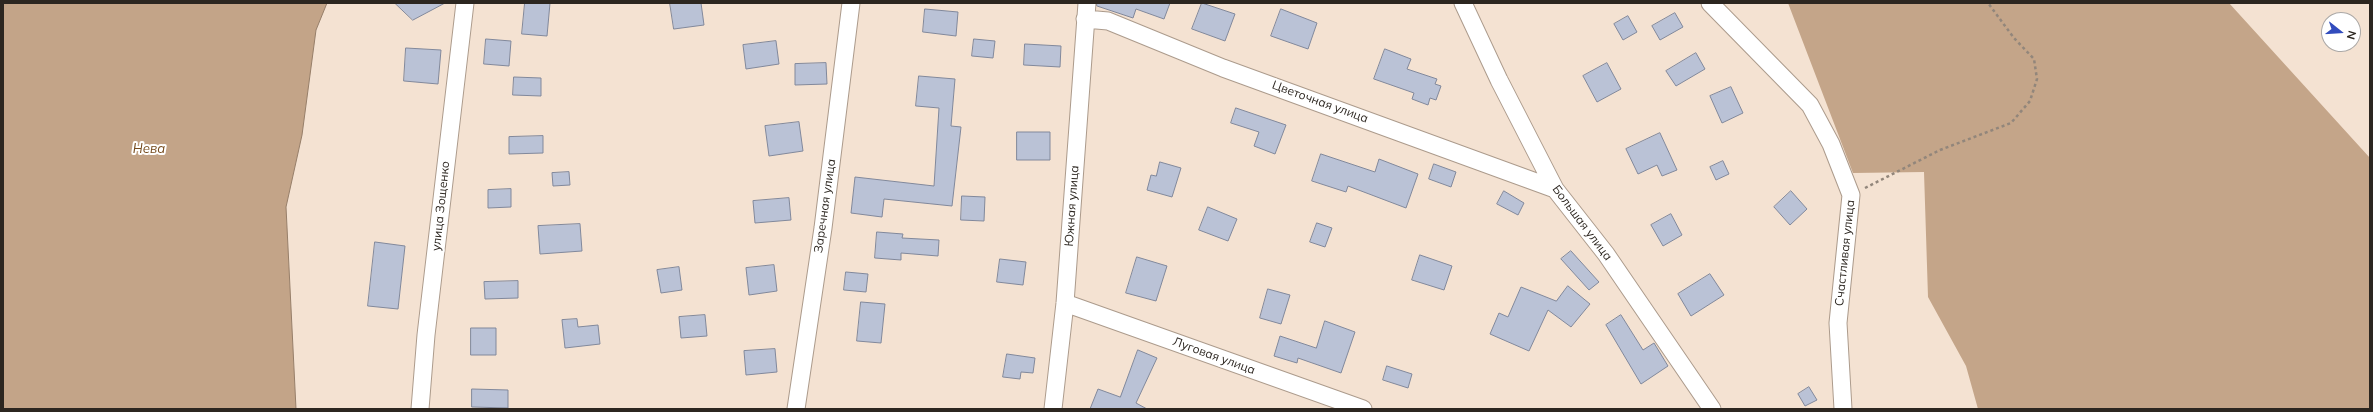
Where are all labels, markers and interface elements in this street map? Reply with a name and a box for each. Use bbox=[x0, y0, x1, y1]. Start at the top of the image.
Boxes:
north arrow bbox=[2321, 12, 2361, 52]
text: N bbox=[2344, 29, 2359, 41]
street label: Цветочная улица bbox=[1270, 78, 1370, 126]
water label: Нева bbox=[133, 141, 165, 157]
street label: Заречная улица bbox=[811, 158, 839, 254]
street label: улица Зощенко bbox=[429, 160, 453, 252]
street label: Южная улица bbox=[1062, 165, 1082, 247]
street label: Большая улица bbox=[1549, 183, 1615, 263]
street label: Счастливая улица bbox=[1832, 199, 1858, 307]
street label: Луговая улица bbox=[1171, 334, 1257, 378]

